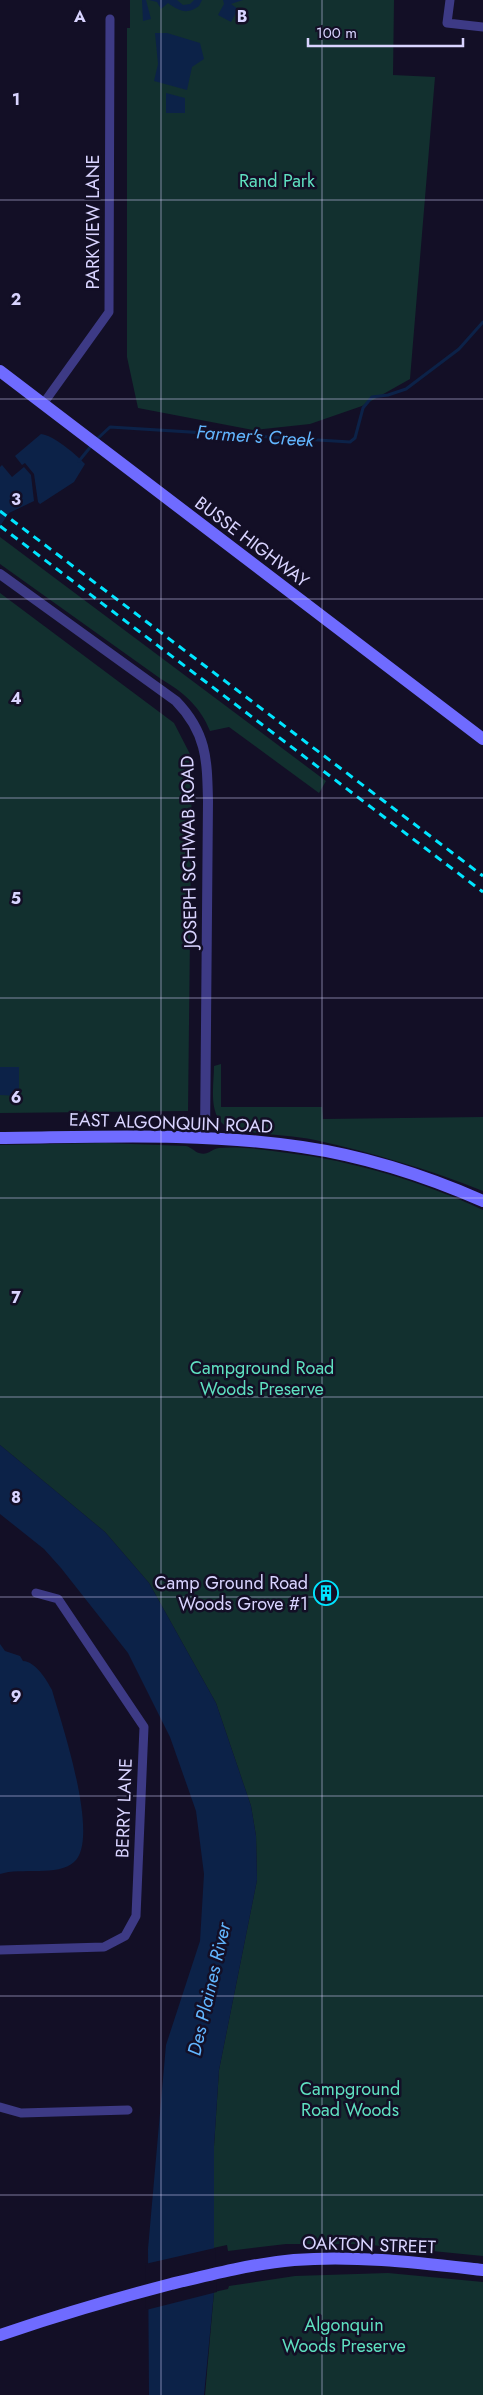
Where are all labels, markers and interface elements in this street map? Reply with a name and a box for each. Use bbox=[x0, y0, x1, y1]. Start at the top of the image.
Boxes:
text: A bbox=[73, 5, 86, 28]
text: B bbox=[237, 5, 247, 28]
scale bar bbox=[308, 15, 463, 47]
text: 100 m bbox=[316, 22, 357, 44]
text: 1 bbox=[12, 88, 20, 111]
street label: PARKVIEW LANE bbox=[80, 154, 106, 290]
park label: Rand Park bbox=[239, 168, 315, 194]
text: 2 bbox=[11, 288, 21, 311]
water label: Farmer's Creek bbox=[195, 418, 316, 454]
text: 3 bbox=[11, 488, 21, 511]
street label: BUSSE HIGHWAY bbox=[189, 490, 315, 594]
text: 4 bbox=[10, 687, 22, 710]
street label: JOSEPH SCHWAB ROAD bbox=[174, 755, 204, 951]
text: 5 bbox=[11, 887, 21, 910]
text: 6 bbox=[11, 1086, 21, 1109]
street label: EAST ALGONQUIN ROAD bbox=[69, 1106, 273, 1140]
text: 7 bbox=[11, 1286, 21, 1309]
park label: Campground Road Woods Preserve bbox=[190, 1355, 334, 1402]
text: 8 bbox=[11, 1486, 21, 1509]
place label: Camp Ground Road Woods Grove #1 bbox=[154, 1570, 308, 1617]
building icon: Camp Ground Road Woods Grove #1 bbox=[313, 1580, 339, 1606]
text: 9 bbox=[11, 1685, 21, 1708]
street label: BERRY LANE bbox=[109, 1758, 139, 1858]
water label: Des Plaines River bbox=[181, 1918, 238, 2058]
park label: Campground Road Woods bbox=[300, 2076, 400, 2123]
street label: OAKTON STREET bbox=[302, 2230, 437, 2260]
park label: Algonquin Woods Preserve bbox=[282, 2312, 406, 2359]

